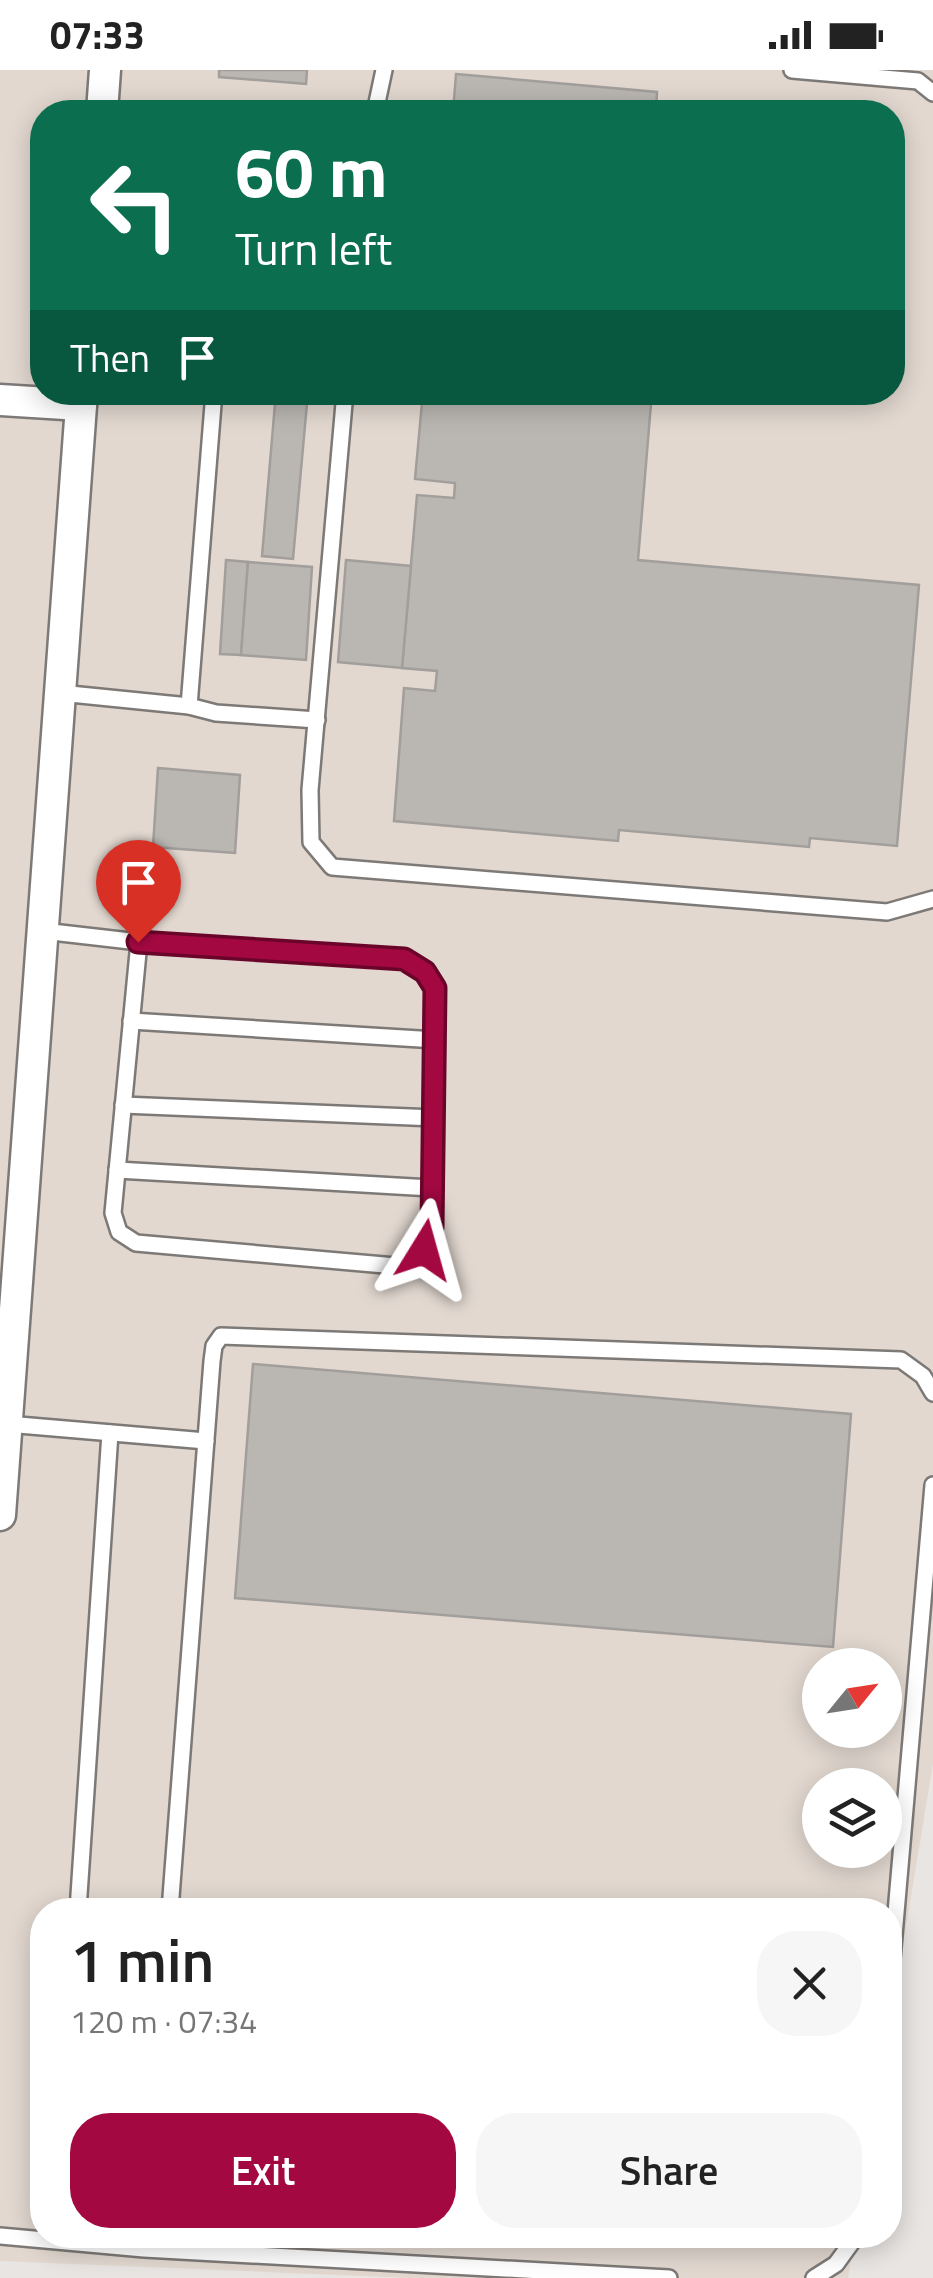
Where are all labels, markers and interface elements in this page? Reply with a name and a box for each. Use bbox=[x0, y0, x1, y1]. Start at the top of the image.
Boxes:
text: 07:33 bbox=[50, 6, 145, 64]
text: 60 m bbox=[235, 118, 388, 224]
icon: left bbox=[70, 140, 200, 270]
text: Turn left bbox=[235, 214, 392, 282]
text: Then bbox=[70, 329, 150, 387]
icon: arrive bbox=[170, 330, 225, 385]
pin bbox=[96, 840, 181, 943]
icon: arrive bbox=[111, 855, 166, 910]
position arrow bbox=[372, 1198, 476, 1302]
north arrow bbox=[802, 1648, 902, 1748]
map controls bbox=[802, 1648, 902, 1868]
button: layers bbox=[802, 1768, 902, 1868]
text: 1 min bbox=[70, 1914, 214, 2005]
button: close bbox=[757, 1931, 862, 2036]
text: 120 m · 07:34 bbox=[70, 1997, 257, 2045]
button: Exit bbox=[70, 2113, 456, 2228]
button: Share bbox=[476, 2113, 862, 2228]

